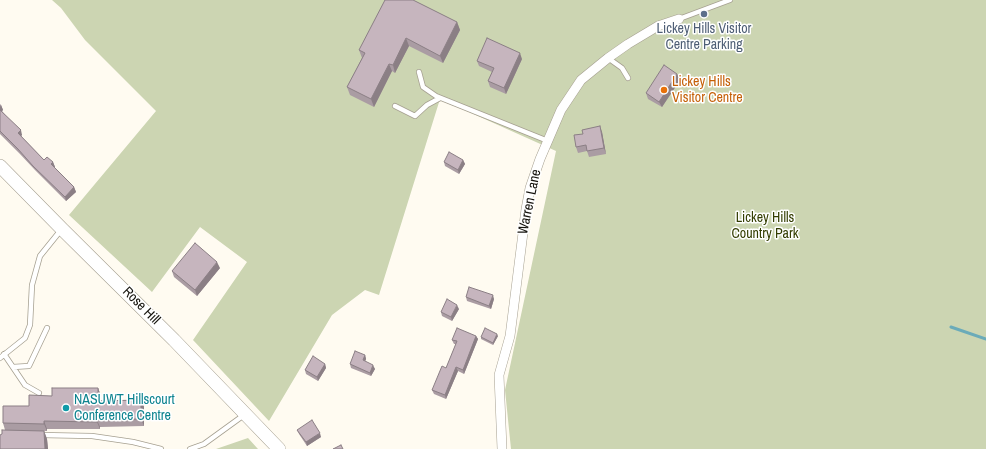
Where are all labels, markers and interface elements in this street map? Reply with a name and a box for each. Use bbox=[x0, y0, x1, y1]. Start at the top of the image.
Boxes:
marker: Lickey Hills Visitor Centre Parking bbox=[699, 9, 709, 19]
place label: Lickey Hills Visitor Centre Parking bbox=[657, 21, 751, 54]
place label: Lickey Hills Visitor Centre bbox=[672, 74, 743, 106]
marker: Lickey Hills Visitor Centre bbox=[659, 85, 669, 95]
street label: Warren Lane bbox=[515, 168, 545, 236]
park label: Lickey Hills Country Park bbox=[732, 210, 798, 242]
street label: Rose Hill bbox=[119, 284, 163, 328]
place label: NASUWT Hillscourt Conference Centre bbox=[74, 392, 175, 424]
marker: NASUWT Hillscourt Conference Centre bbox=[61, 403, 71, 413]

